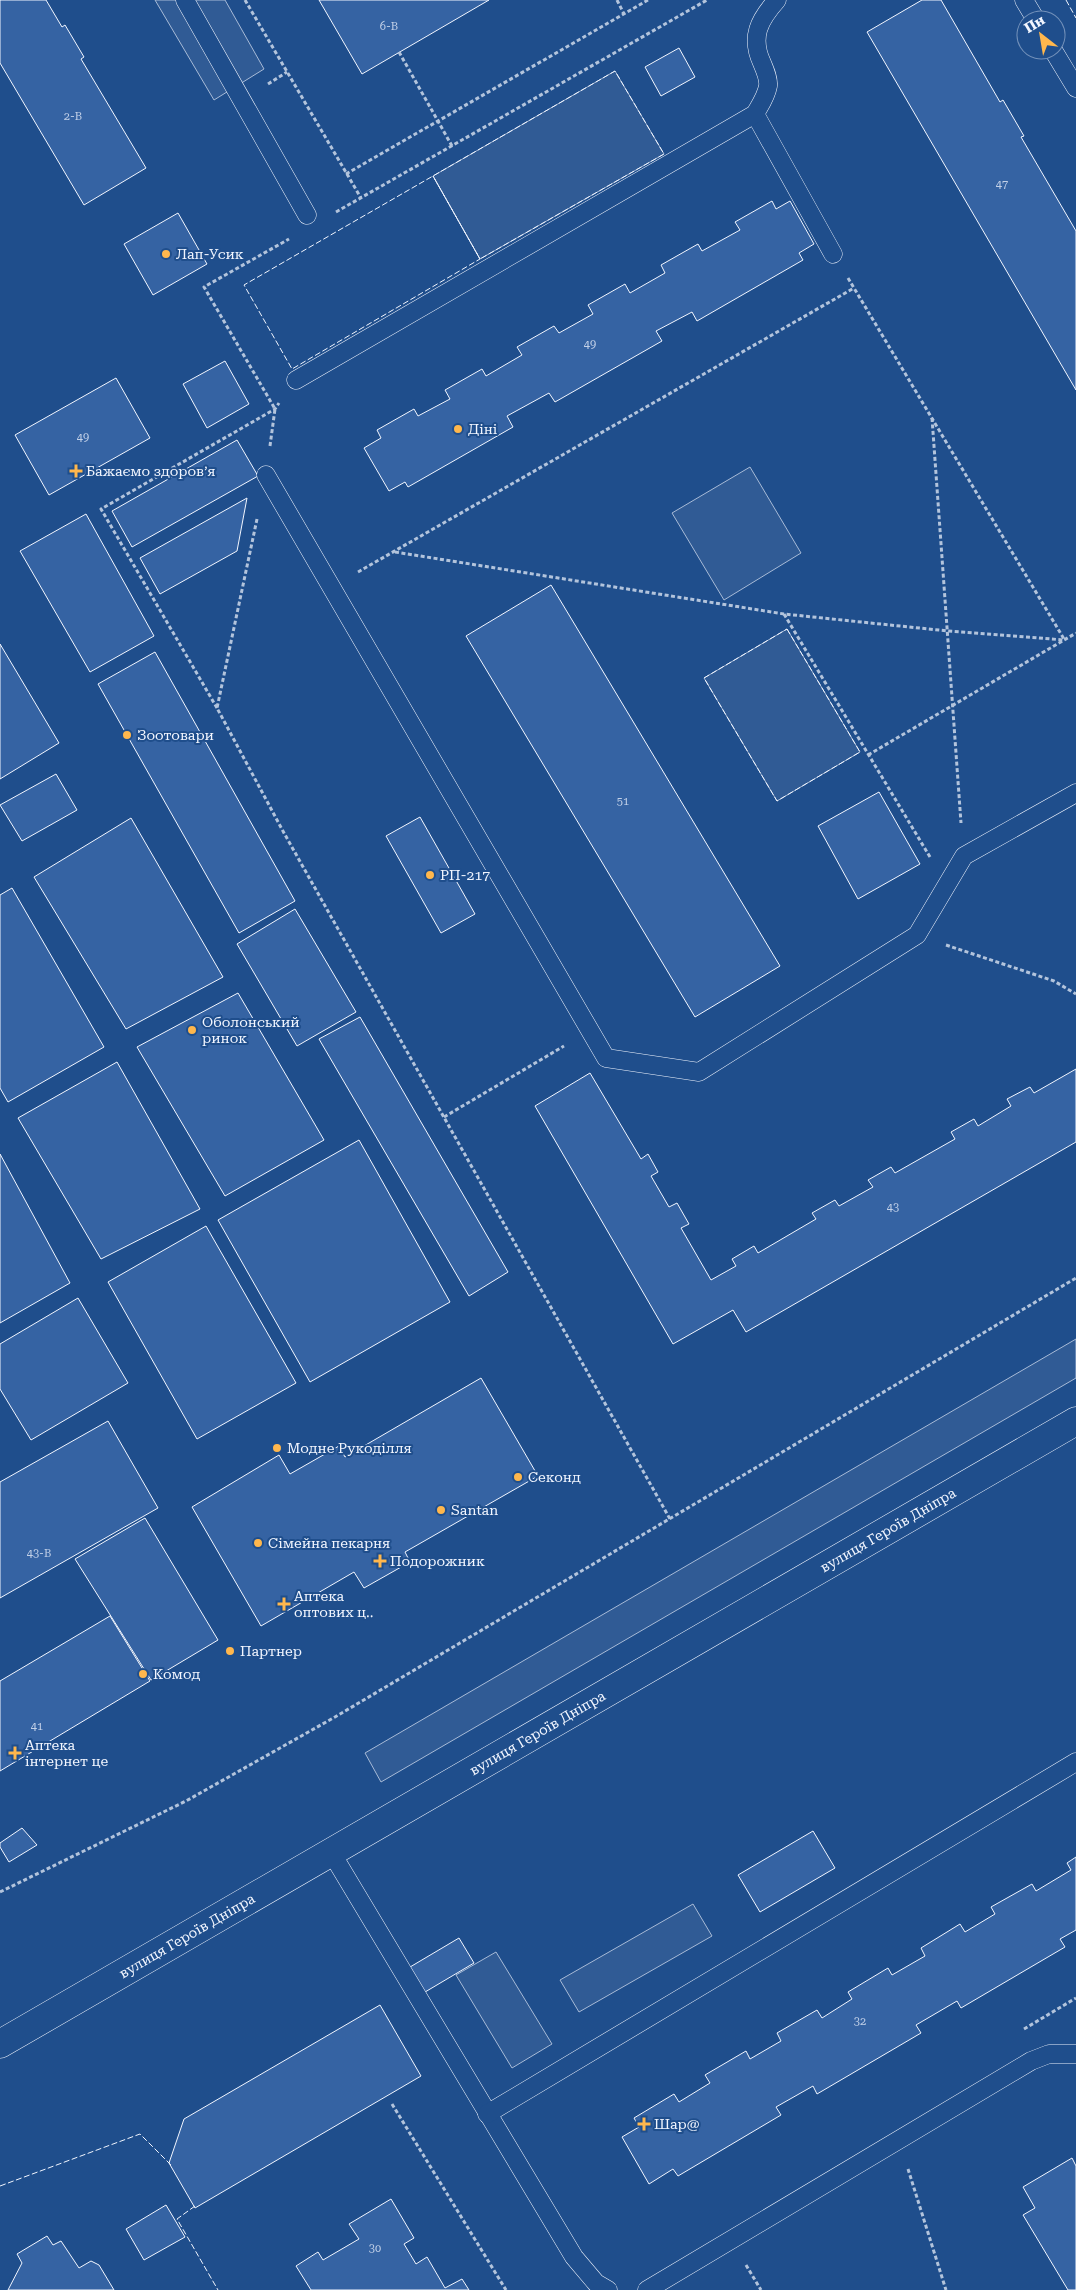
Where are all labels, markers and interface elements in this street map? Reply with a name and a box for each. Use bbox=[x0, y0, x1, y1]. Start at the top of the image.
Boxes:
north arrow bbox=[1016, 10, 1066, 60]
text: Пн bbox=[1021, 11, 1048, 36]
house number: 6-В bbox=[380, 20, 398, 33]
house number: 2-В bbox=[64, 110, 82, 123]
house number: 47 bbox=[996, 178, 1008, 191]
place label: Лап-Усик bbox=[176, 246, 244, 262]
marker: Лап-Усик bbox=[160, 248, 172, 260]
house number: 49 bbox=[584, 338, 596, 351]
place label: Діні bbox=[468, 421, 498, 437]
marker: Діні bbox=[452, 423, 464, 435]
house number: 49 bbox=[77, 431, 89, 444]
place label: Бажаємо здоровʼя bbox=[86, 463, 215, 479]
marker: Бажаємо здоровʼя bbox=[70, 465, 82, 477]
place label: Зоотовари bbox=[137, 727, 214, 743]
marker: Зоотовари bbox=[121, 729, 133, 741]
house number: 51 bbox=[617, 795, 629, 808]
place label: РП-217 bbox=[440, 867, 490, 883]
marker: РП-217 bbox=[424, 869, 436, 881]
place label: Оболонський ринок bbox=[202, 1014, 300, 1046]
marker: Оболонський ринок bbox=[186, 1024, 198, 1036]
house number: 43 bbox=[887, 1201, 899, 1214]
place label: Модне Рукоділля bbox=[287, 1440, 412, 1456]
marker: Модне Рукоділля bbox=[271, 1442, 283, 1454]
place label: Секонд bbox=[528, 1469, 581, 1485]
marker: Секонд bbox=[512, 1471, 524, 1483]
street label: вулиця Героїв Дніпра bbox=[817, 1484, 959, 1575]
place label: Santan bbox=[451, 1502, 498, 1518]
marker: Santan bbox=[435, 1504, 447, 1516]
place label: Сімейна пекарня bbox=[268, 1535, 390, 1551]
marker: Сімейна пекарня bbox=[252, 1537, 264, 1549]
house number: 43-В bbox=[27, 1547, 51, 1560]
place label: Подорожник bbox=[390, 1553, 485, 1569]
marker: Подорожник bbox=[374, 1555, 386, 1567]
place label: Аптека оптових ц‥ bbox=[294, 1588, 374, 1620]
marker: Аптека оптових ц‥ bbox=[278, 1598, 290, 1610]
place label: Партнер bbox=[240, 1643, 302, 1659]
marker: Партнер bbox=[224, 1645, 236, 1657]
place label: Комод bbox=[153, 1666, 200, 1682]
marker: Комод bbox=[137, 1668, 149, 1680]
street label: вулиця Героїв Дніпра bbox=[467, 1687, 608, 1778]
house number: 41 bbox=[31, 1720, 43, 1733]
place label: Аптека інтернет це bbox=[25, 1737, 109, 1769]
marker: Аптека інтернет це bbox=[9, 1747, 21, 1759]
street label: вулиця Героїв Дніпра bbox=[116, 1890, 258, 1981]
house number: 32 bbox=[854, 2015, 866, 2028]
place label: Шар@ bbox=[654, 2116, 700, 2132]
marker: Шар@ bbox=[638, 2118, 650, 2130]
house number: 30 bbox=[369, 2242, 381, 2255]

